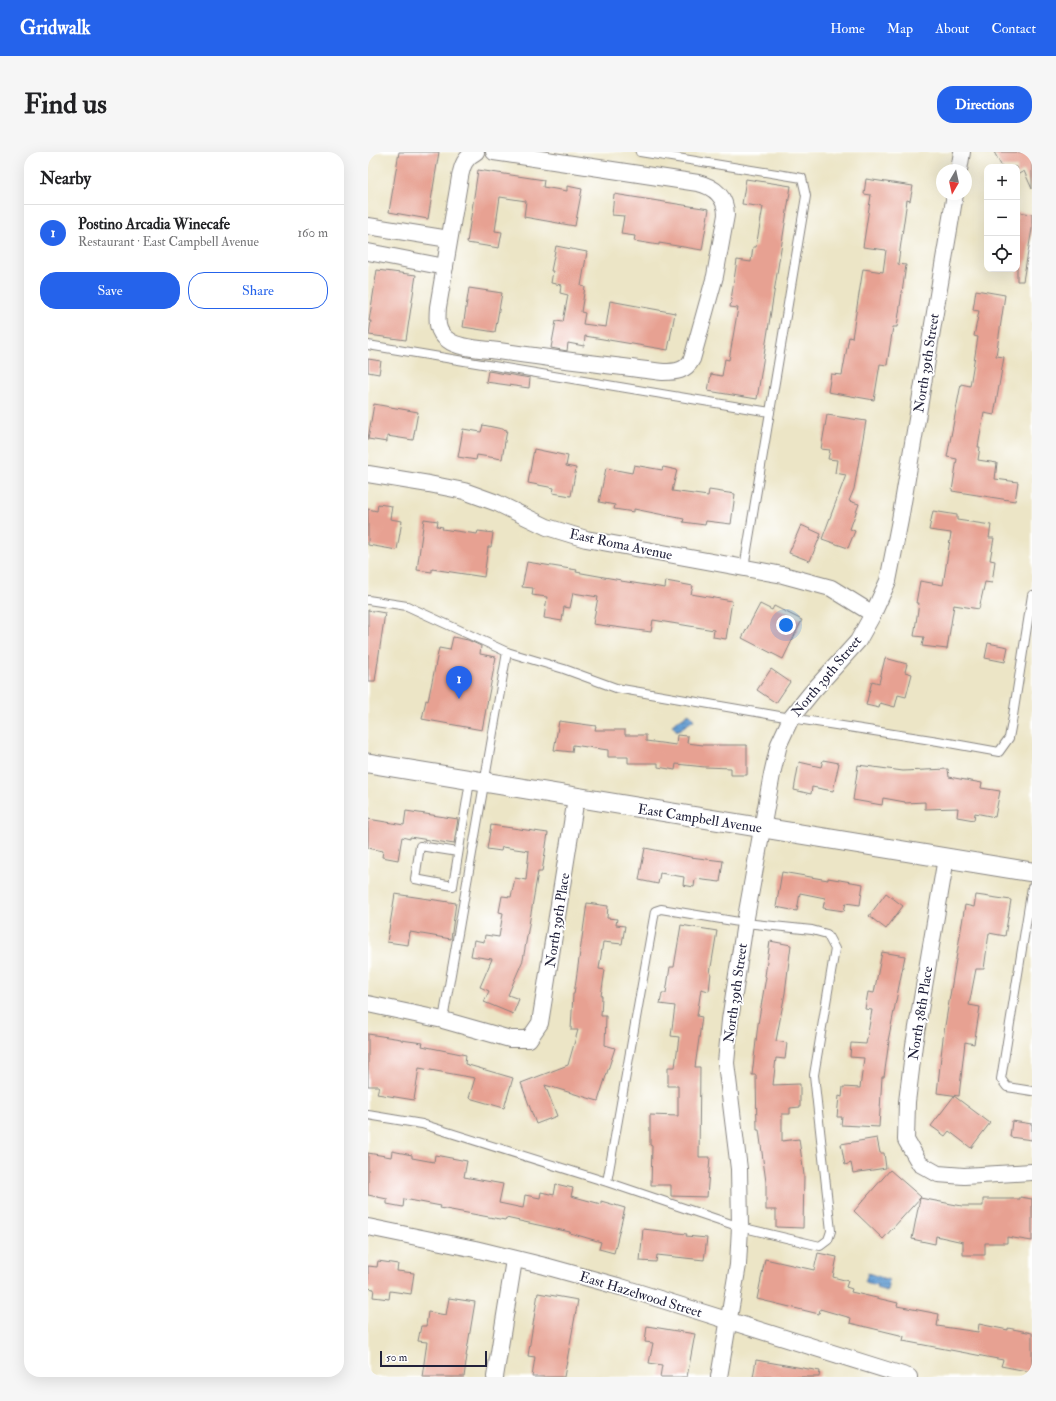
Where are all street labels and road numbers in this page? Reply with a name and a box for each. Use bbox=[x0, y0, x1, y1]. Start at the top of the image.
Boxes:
street label: North 39th Street bbox=[910, 312, 943, 414]
street label: East Roma Avenue bbox=[568, 525, 674, 564]
street label: North 39th Street bbox=[788, 632, 865, 720]
street label: East Campbell Avenue bbox=[637, 800, 763, 838]
street label: North 39th Place bbox=[542, 871, 573, 969]
street label: North 39th Street bbox=[720, 942, 751, 1044]
street label: North 38th Place bbox=[905, 965, 936, 1061]
street label: East Hazelwood Street bbox=[578, 1268, 705, 1321]

